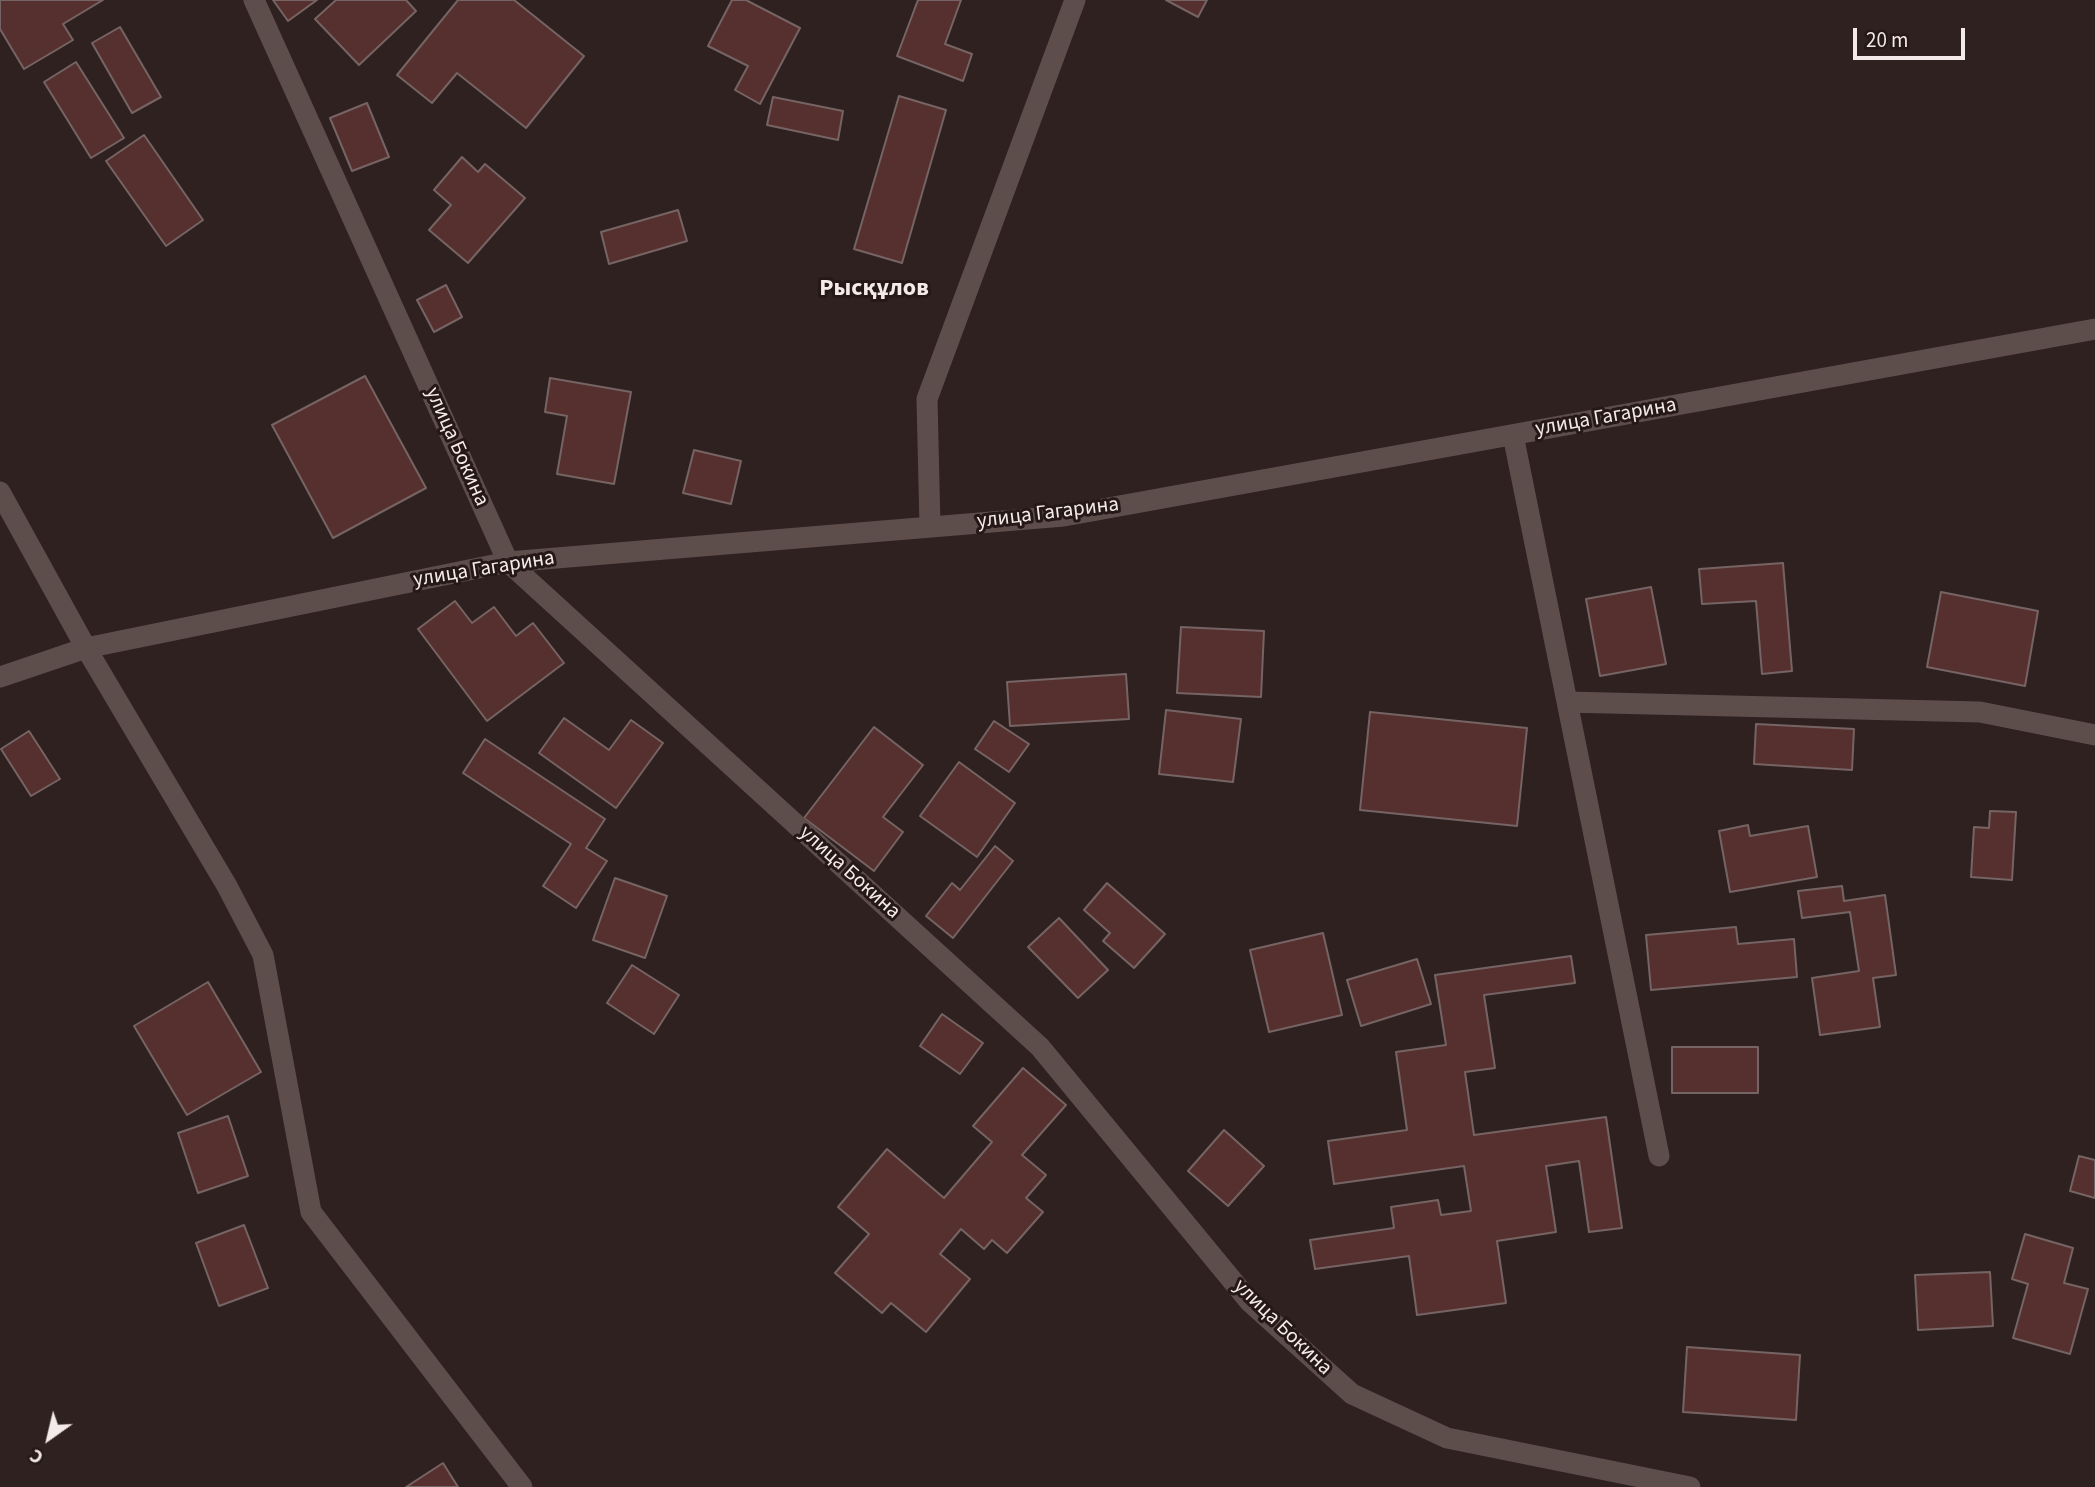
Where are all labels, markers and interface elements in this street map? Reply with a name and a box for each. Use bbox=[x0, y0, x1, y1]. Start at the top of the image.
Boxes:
scale bar bbox=[1857, 14, 1969, 58]
text: 20 m bbox=[1866, 25, 1908, 55]
district label: Рысқұлов bbox=[819, 276, 929, 304]
street label: улица Бокина bbox=[419, 384, 493, 510]
street label: улица Гагарина bbox=[1534, 393, 1678, 443]
street label: улица Гагарина bbox=[976, 493, 1120, 535]
street label: улица Гагарина bbox=[412, 546, 556, 594]
street label: улица Бокина bbox=[793, 821, 905, 925]
street label: улица Бокина bbox=[1227, 1275, 1337, 1381]
north arrow bbox=[14, 1403, 84, 1473]
text: С bbox=[25, 1442, 49, 1470]

